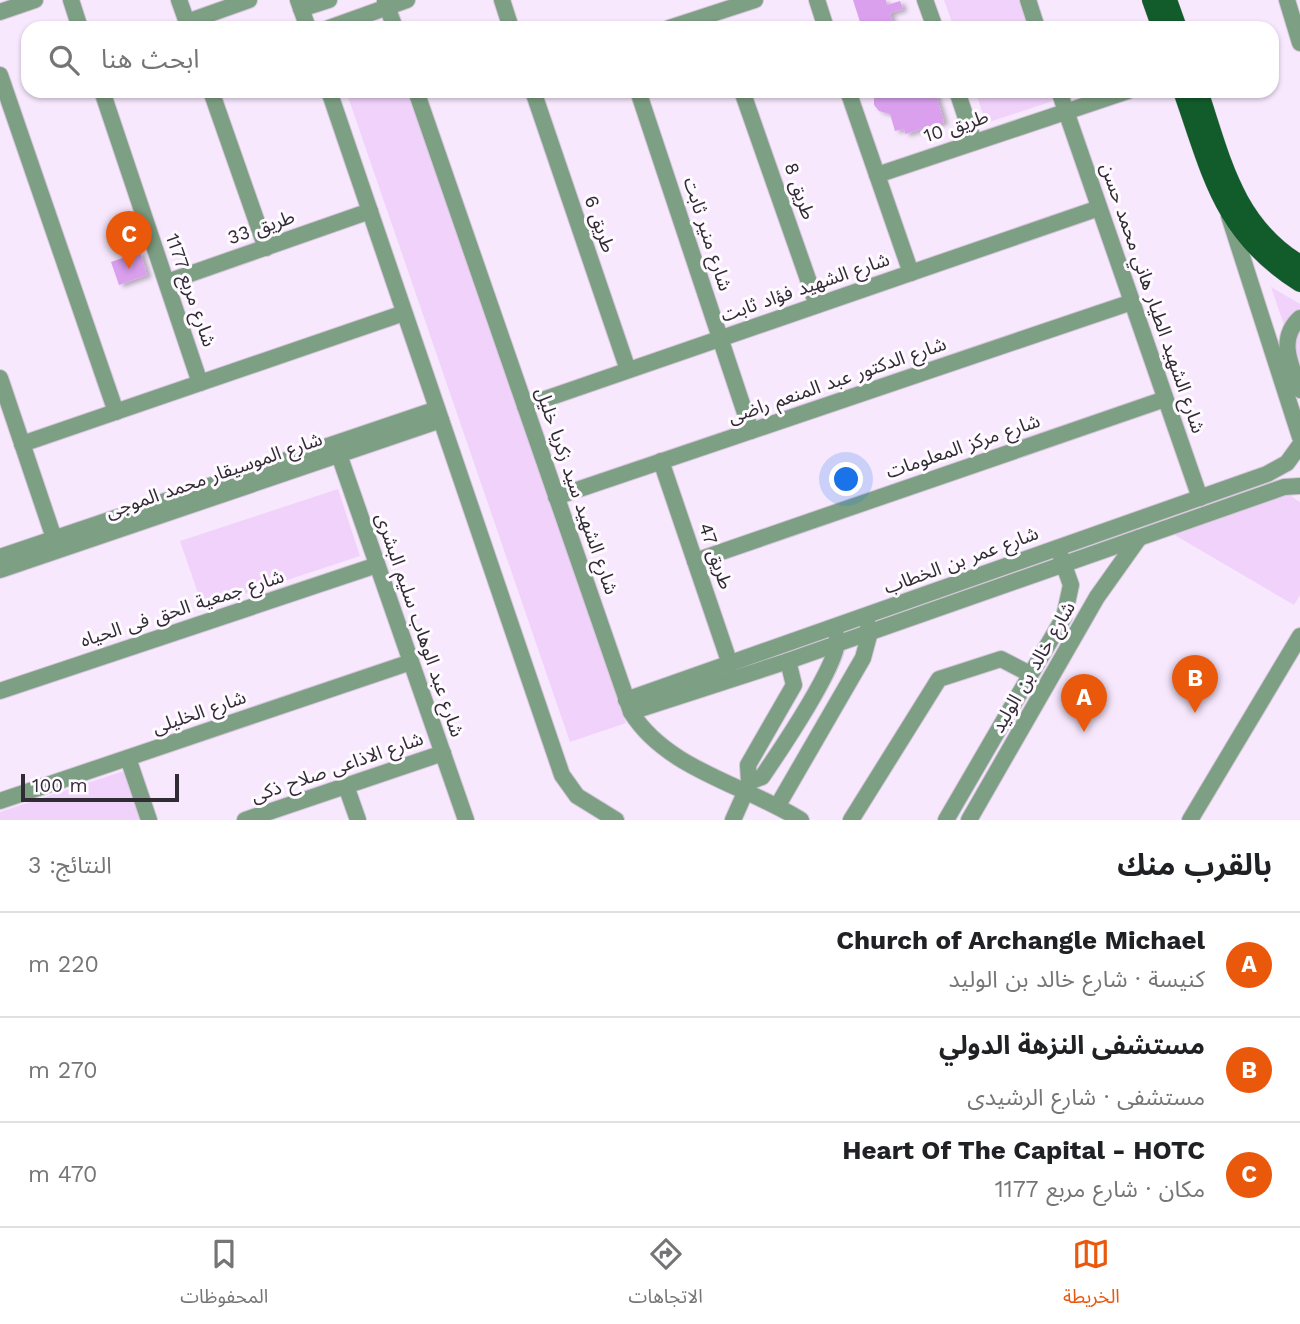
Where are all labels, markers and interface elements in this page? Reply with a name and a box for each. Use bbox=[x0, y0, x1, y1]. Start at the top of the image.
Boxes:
search box bbox=[21, 21, 1279, 98]
icon: search bbox=[45, 41, 83, 79]
text: ابحث هنا bbox=[101, 44, 199, 74]
street label: طريق 10 bbox=[921, 105, 991, 147]
street label: طريق 8 bbox=[780, 159, 821, 223]
street label: شارع الشهيد الطيار هاني محمد حسن bbox=[1093, 160, 1210, 437]
street label: شارع منير ثابت bbox=[677, 174, 737, 294]
street label: طريق 6 bbox=[580, 192, 621, 256]
street label: طريق 33 bbox=[224, 205, 298, 249]
pin: C bbox=[106, 211, 152, 269]
street label: شارع مربع 1177 bbox=[158, 230, 221, 351]
street label: شارع الشهيد فؤاد ثابت bbox=[718, 247, 893, 329]
street label: شارع الدكتور عبد المنعم راضى bbox=[725, 332, 950, 431]
street label: شارع الشهيد سيد زكريا خليل bbox=[529, 384, 623, 598]
street label: شارع مركز المعلومات bbox=[883, 409, 1044, 485]
street label: شارع الموسيقار محمد الموجى bbox=[103, 427, 326, 525]
your location bbox=[829, 462, 863, 496]
street label: شارع عبد الوهاب سليم البشرى bbox=[368, 510, 469, 741]
street label: طريق 47 bbox=[694, 520, 738, 592]
street label: شارع عمر بن الخطاب bbox=[880, 521, 1042, 601]
street label: شارع جمعية الحق فى الحياه bbox=[77, 564, 287, 654]
street label: شارع خالد بن الوليد bbox=[986, 597, 1082, 738]
pin: B bbox=[1172, 655, 1218, 713]
pin: A bbox=[1061, 674, 1107, 732]
street label: شارع الخليلى bbox=[149, 685, 250, 741]
street label: شارع الاذاعى صلاح ذكى bbox=[248, 727, 427, 809]
scale bar bbox=[21, 771, 178, 803]
text: 100 m bbox=[32, 774, 88, 797]
text: بالقرب منك bbox=[1117, 847, 1272, 882]
text: النتائج: 3 bbox=[28, 852, 112, 879]
text: Church of Archangle Michael bbox=[836, 925, 1205, 955]
text: 220 m bbox=[28, 951, 99, 978]
text: A bbox=[1241, 951, 1257, 978]
text: كنيسة · شارع خالد بن الوليد bbox=[949, 966, 1205, 993]
text: مستشفى النزهة الدولي bbox=[939, 1030, 1205, 1060]
text: 270 m bbox=[28, 1057, 97, 1084]
text: B bbox=[1241, 1057, 1257, 1084]
text: مستشفى · شارع الرشيدى bbox=[967, 1084, 1205, 1111]
text: Heart Of The Capital - HOTC bbox=[842, 1135, 1205, 1165]
text: 470 m bbox=[28, 1161, 97, 1188]
text: C bbox=[1241, 1161, 1257, 1188]
text: مكان · شارع مربع 1177 bbox=[995, 1176, 1205, 1203]
tab: المحفوظات bbox=[180, 1235, 268, 1317]
tab: الاتجاهات bbox=[629, 1235, 703, 1317]
tab: الخريطة bbox=[1063, 1235, 1120, 1317]

